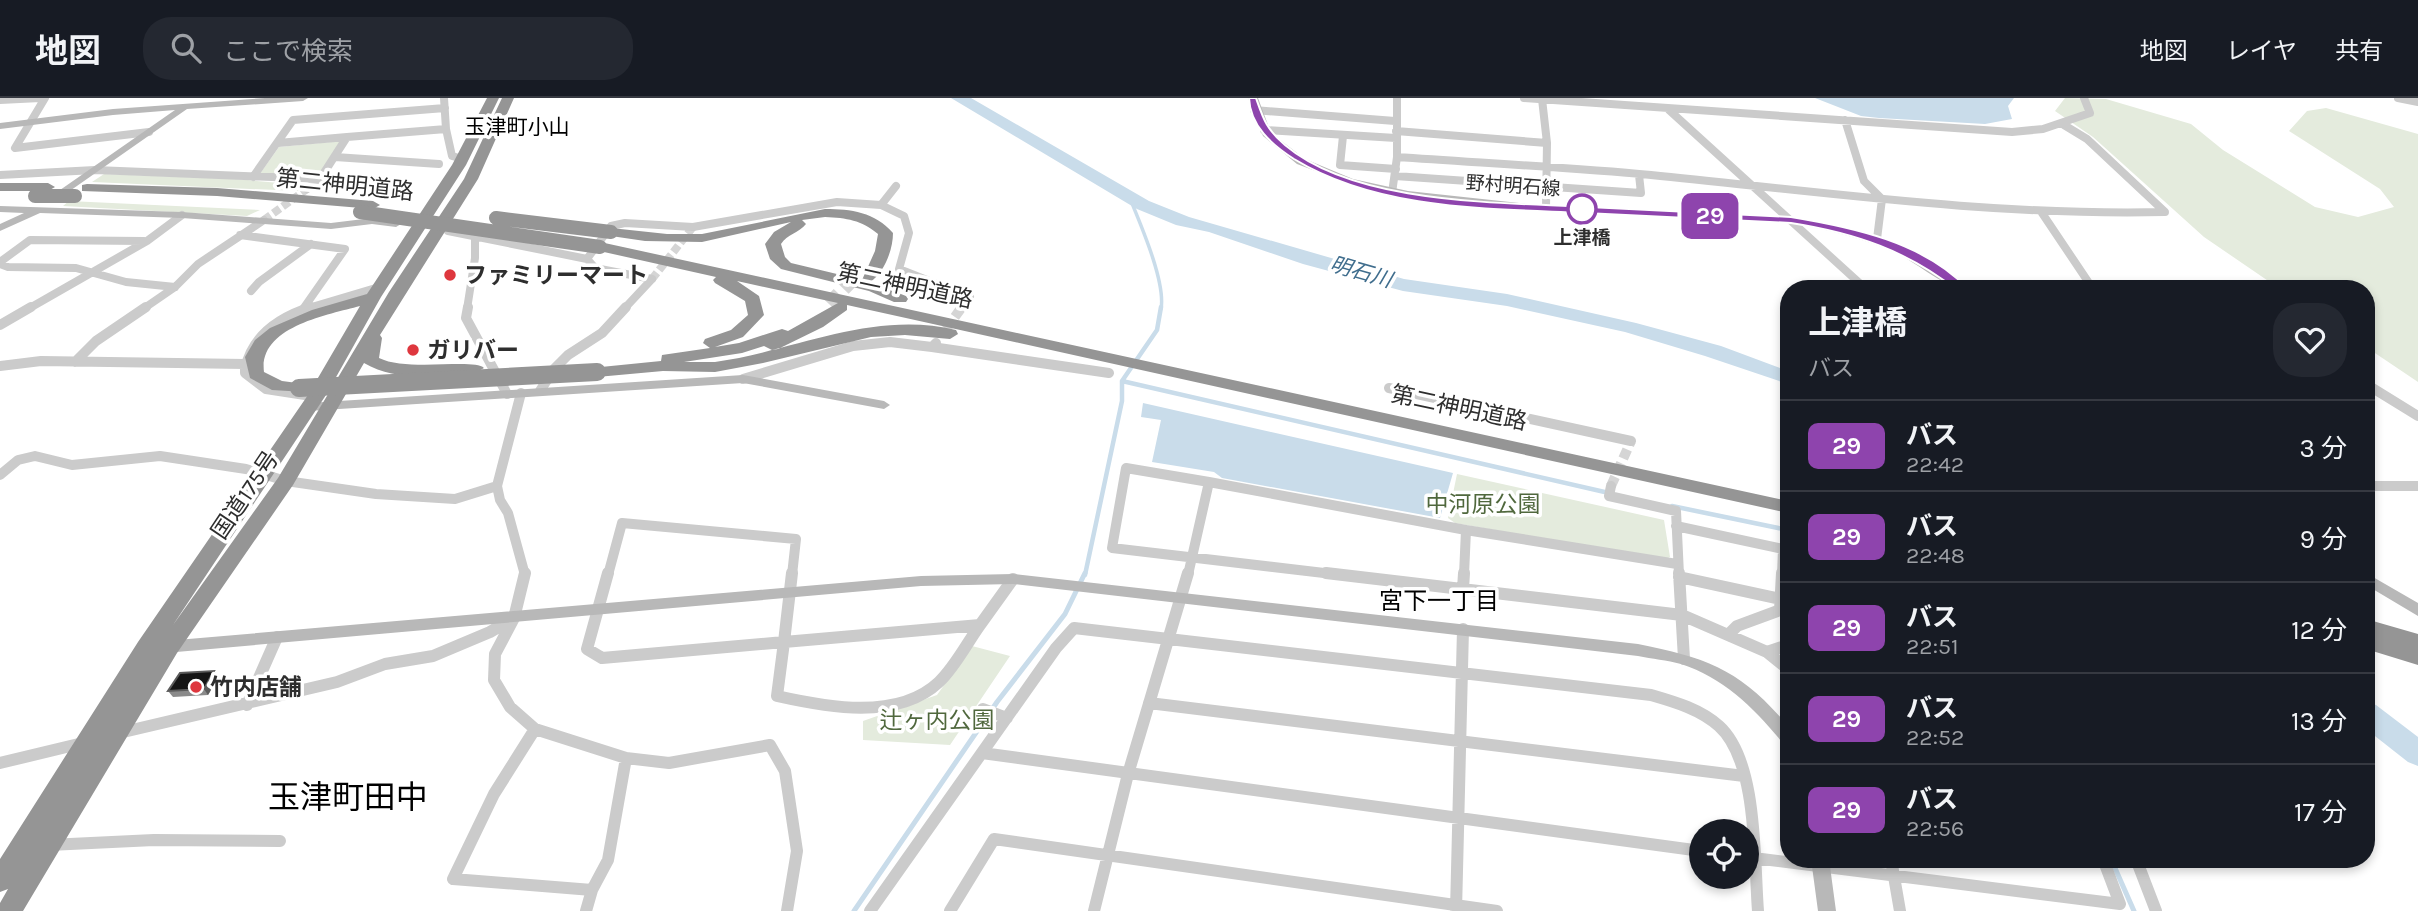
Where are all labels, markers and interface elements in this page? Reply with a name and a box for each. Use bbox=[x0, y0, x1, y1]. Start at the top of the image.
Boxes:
search box bbox=[143, 17, 633, 80]
icon: search bbox=[167, 29, 205, 67]
text: 地図 bbox=[35, 32, 101, 70]
text: ここで検索 bbox=[223, 36, 353, 67]
text: 地図 bbox=[2140, 37, 2188, 65]
text: レイヤ bbox=[2226, 37, 2297, 65]
text: 共有 bbox=[2335, 37, 2383, 65]
district label: 玉津町小山 bbox=[465, 115, 570, 139]
street label: 第二神明道路 bbox=[275, 164, 415, 206]
street label: 野村明石線 bbox=[1465, 172, 1561, 200]
line badge: 29 bbox=[1678, 193, 1742, 239]
marker: 上津橋 bbox=[1567, 194, 1597, 224]
text: 29 bbox=[1695, 202, 1725, 230]
place label: 上津橋 bbox=[1553, 227, 1611, 249]
water label: 明石川 bbox=[1327, 252, 1397, 293]
street label: 第二神明道路 bbox=[835, 258, 975, 314]
place label: ファミリーマート bbox=[464, 262, 648, 289]
marker: ファミリーマート bbox=[442, 267, 458, 283]
button: heart bbox=[2273, 303, 2347, 377]
text: 上津橋 bbox=[1808, 304, 1907, 342]
place label: ガリバー bbox=[427, 337, 519, 364]
marker: ガリバー bbox=[405, 342, 421, 358]
text: バス bbox=[1808, 355, 1854, 382]
street label: 第二神明道路 bbox=[1389, 380, 1529, 436]
text: バス bbox=[1906, 420, 1958, 451]
text: 29 bbox=[1832, 432, 1861, 460]
text: 3 分 bbox=[2299, 433, 2347, 464]
street label: 国道175号 bbox=[206, 446, 284, 544]
text: 22:42 bbox=[1906, 451, 1964, 478]
park label: 中河原公園 bbox=[1426, 491, 1541, 518]
text: バス bbox=[1906, 511, 1958, 542]
text: 29 bbox=[1832, 523, 1861, 551]
text: 9 分 bbox=[2300, 524, 2347, 555]
text: 22:48 bbox=[1906, 542, 1965, 569]
district label: 宮下一丁目 bbox=[1379, 587, 1499, 615]
text: バス bbox=[1906, 602, 1958, 633]
text: 29 bbox=[1832, 614, 1861, 642]
text: 12 分 bbox=[2291, 615, 2347, 646]
text: 22:51 bbox=[1906, 633, 1959, 660]
place label: 竹内店舗 bbox=[210, 674, 302, 701]
marker: 竹内店舗 bbox=[188, 679, 204, 695]
text: バス bbox=[1906, 693, 1958, 724]
text: 29 bbox=[1832, 705, 1861, 733]
text: 13 分 bbox=[2291, 706, 2347, 737]
park label: 辻ヶ内公園 bbox=[880, 707, 995, 734]
text: 22:52 bbox=[1906, 724, 1964, 751]
district label: 玉津町田中 bbox=[268, 779, 428, 816]
text: バス bbox=[1906, 784, 1958, 815]
text: 29 bbox=[1832, 796, 1861, 824]
text: 17 分 bbox=[2294, 797, 2347, 828]
text: 22:56 bbox=[1906, 815, 1964, 842]
map controls bbox=[1689, 819, 1759, 889]
button: locate bbox=[1689, 819, 1759, 889]

